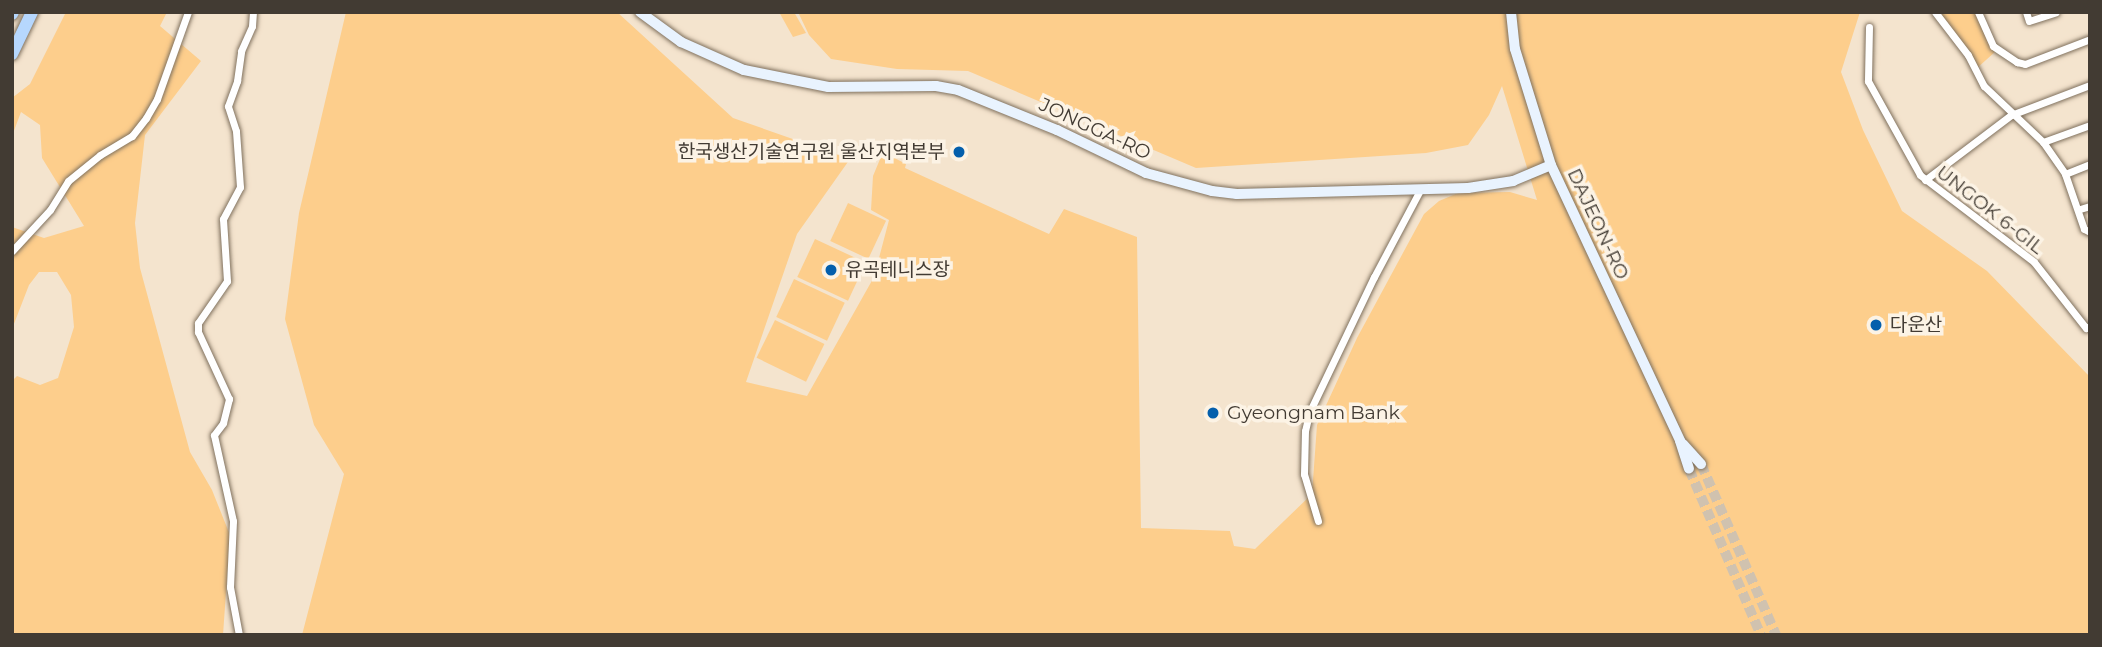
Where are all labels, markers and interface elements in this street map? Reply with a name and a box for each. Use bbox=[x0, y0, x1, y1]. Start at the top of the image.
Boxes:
street label: JONGGA-RO bbox=[1036, 93, 1154, 165]
place label: 한국생산기술연구원 울산지역본부 bbox=[678, 141, 945, 163]
marker: 한국생산기술연구원 울산지역본부 bbox=[951, 144, 967, 160]
street label: UNGOK 6-GIL bbox=[1932, 161, 2048, 259]
street label: DAJEON-RO bbox=[1562, 165, 1634, 283]
place label: 유곡테니스장 bbox=[845, 259, 950, 281]
marker: 유곡테니스장 bbox=[823, 262, 839, 278]
place label: 다운산 bbox=[1890, 314, 1942, 336]
marker: 다운산 bbox=[1868, 317, 1884, 333]
place label: Gyeongnam Bank bbox=[1227, 402, 1400, 424]
marker: Gyeongnam Bank bbox=[1205, 405, 1221, 421]

